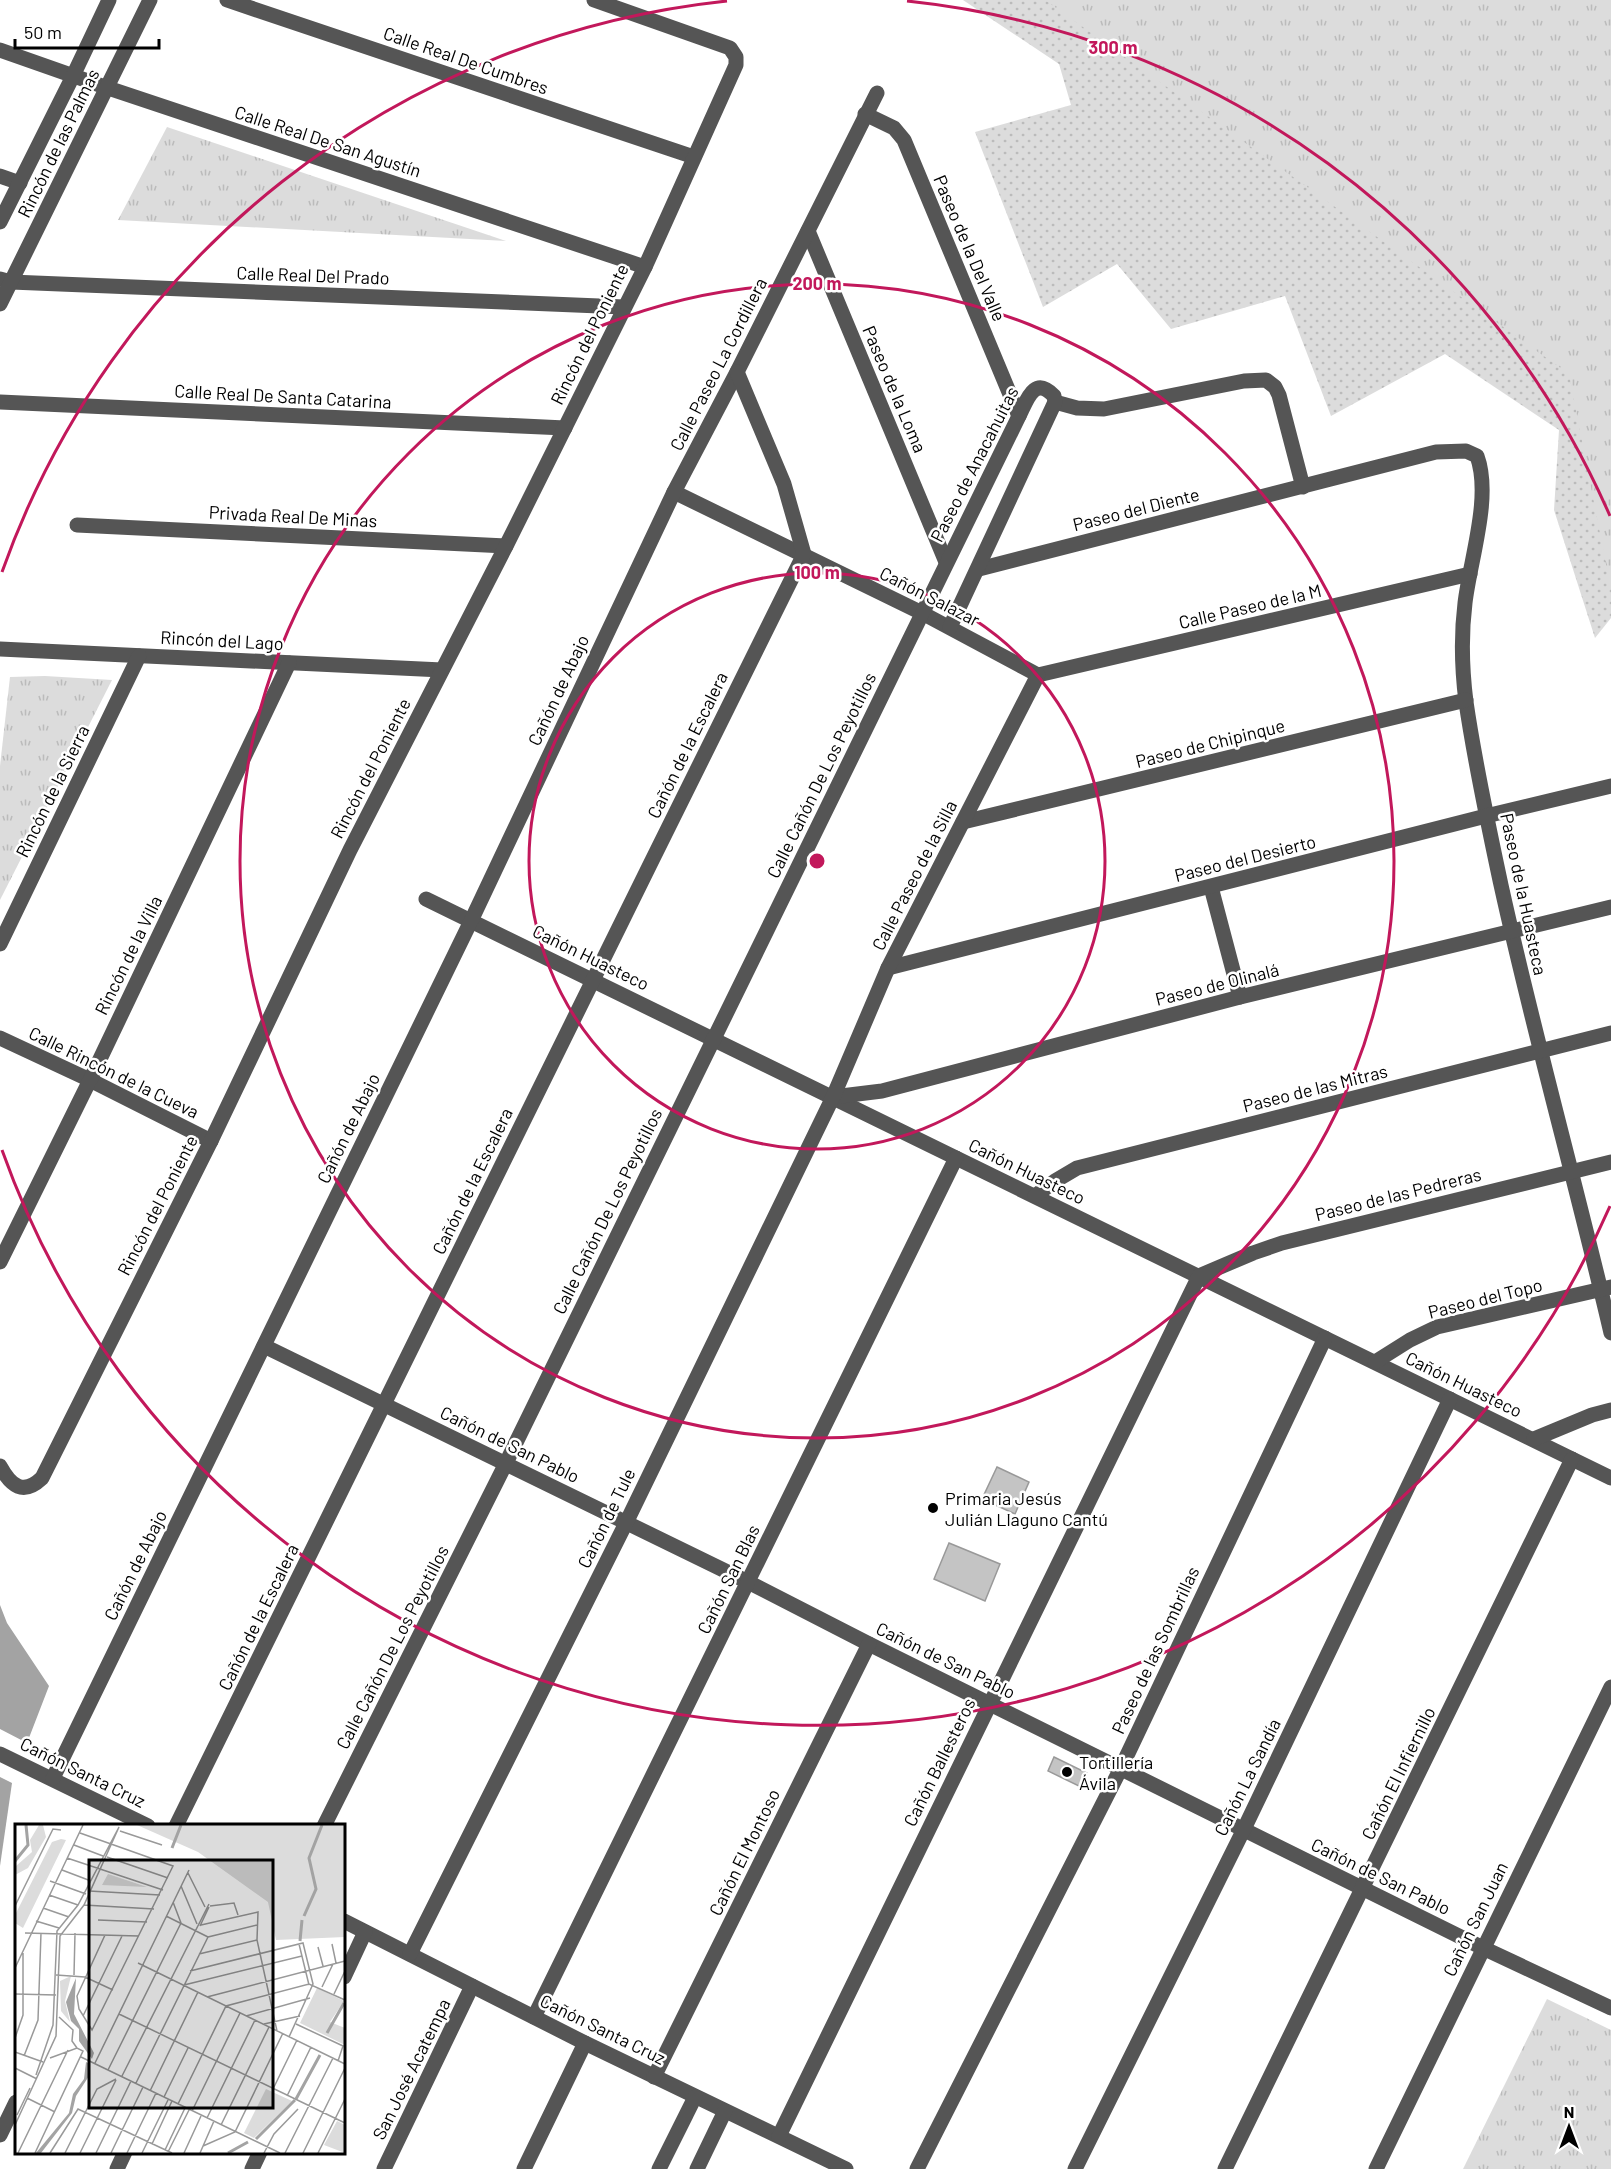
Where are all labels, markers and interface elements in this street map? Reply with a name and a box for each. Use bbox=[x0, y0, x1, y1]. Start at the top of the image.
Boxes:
scale bar bbox=[15, 12, 159, 50]
text: 50 m bbox=[24, 21, 62, 43]
street label: Calle Real De Cumbres bbox=[381, 21, 551, 99]
text: 300 m bbox=[1089, 36, 1137, 58]
street label: Rincón de las Palmas bbox=[12, 65, 104, 221]
street label: Calle Real De San Agustín bbox=[232, 100, 424, 182]
street label: Paseo de la Del Valle bbox=[929, 172, 1011, 324]
street label: Rincón del Poniente bbox=[545, 260, 633, 408]
street label: Calle Real Del Prado bbox=[236, 261, 390, 289]
text: 200 m bbox=[792, 272, 842, 294]
street label: Calle Paseo La Cordillera bbox=[665, 274, 771, 454]
street label: Paseo de la Loma bbox=[858, 322, 932, 456]
street label: Calle Real De Santa Catarina bbox=[174, 379, 392, 413]
street label: Paseo de Anacahuitas bbox=[925, 383, 1023, 545]
street label: Paseo del Diente bbox=[1071, 483, 1201, 535]
street label: Privada Real De Minas bbox=[208, 501, 378, 531]
text: 100 m bbox=[794, 561, 840, 583]
street label: Cañón Salazar bbox=[876, 561, 984, 631]
street label: Calle Paseo de la M bbox=[1177, 579, 1323, 633]
street label: Rincón del Lago bbox=[160, 626, 284, 654]
street label: Cañón de Abajo bbox=[523, 631, 593, 749]
street label: Cañón de la Escalera bbox=[642, 668, 732, 822]
street label: Calle Cañón De Los Peyotillos bbox=[762, 669, 880, 881]
street label: Rincón del Poniente bbox=[325, 694, 415, 842]
street label: Paseo de Chipinque bbox=[1133, 714, 1287, 772]
street label: Rincón de la Sierra bbox=[10, 721, 94, 861]
street label: Calle Paseo de la Silla bbox=[867, 796, 961, 954]
street label: Paseo de la Huasteca bbox=[1496, 811, 1552, 977]
street label: Paseo del Desierto bbox=[1172, 830, 1318, 886]
centre of rings bbox=[807, 851, 827, 871]
street label: Rincón de la Villa bbox=[90, 892, 166, 1018]
street label: Cañón Huasteco bbox=[529, 919, 653, 995]
street label: Paseo de Olinalá bbox=[1153, 958, 1281, 1010]
street label: Calle Rincón de la Cueva bbox=[25, 1021, 203, 1123]
street label: Paseo de las Mitras bbox=[1240, 1059, 1390, 1117]
street label: Cañón de Abajo bbox=[312, 1069, 384, 1187]
street label: Cañón de la Escalera bbox=[427, 1104, 517, 1258]
street label: Calle Cañón De Los Peyotillos bbox=[548, 1105, 666, 1317]
street label: Rincón del Poniente bbox=[112, 1131, 202, 1279]
street label: Cañón Huasteco bbox=[965, 1133, 1089, 1209]
street label: Paseo de las Pedreras bbox=[1313, 1163, 1483, 1225]
street label: Paseo del Topo bbox=[1426, 1273, 1544, 1323]
street label: Cañón Huasteco bbox=[1402, 1346, 1526, 1422]
street label: Cañón de San Pablo bbox=[437, 1401, 583, 1487]
street label: Cañón de Tule bbox=[572, 1464, 640, 1572]
place label: Primaria Jesús Julián Llaguno Cantú bbox=[945, 1487, 1108, 1530]
marker: Primaria Jesús Julián Llaguno Cantú bbox=[926, 1501, 940, 1515]
street label: Cañón de Abajo bbox=[99, 1506, 171, 1624]
street label: Cañón San Blas bbox=[692, 1521, 764, 1637]
street label: Cañón de la Escalera bbox=[213, 1540, 303, 1694]
street label: Calle Cañón De Los Peyotillos bbox=[331, 1541, 453, 1753]
street label: Paseo de las Sombrillas bbox=[1106, 1563, 1204, 1737]
street label: Cañón de San Pablo bbox=[873, 1617, 1019, 1703]
street label: Cañón Ballesteros bbox=[898, 1694, 980, 1830]
street label: Cañón El Infiernillo bbox=[1356, 1703, 1440, 1843]
street label: Cañón La Sandía bbox=[1209, 1715, 1285, 1839]
street label: Cañón Santa Cruz bbox=[17, 1732, 149, 1812]
place label: Tortillería Ávila bbox=[1079, 1751, 1153, 1794]
marker: Tortillería Ávila bbox=[1060, 1765, 1074, 1779]
street label: Cañón El Montoso bbox=[704, 1785, 784, 1919]
inset map bbox=[15, 1824, 345, 2154]
street label: Cañón de San Pablo bbox=[1308, 1833, 1454, 1919]
street label: Cañón San Juan bbox=[1438, 1858, 1512, 1980]
street label: Cañón Santa Cruz bbox=[537, 1989, 669, 2069]
street label: San José Acatempa bbox=[367, 1995, 455, 2143]
north arrow bbox=[1539, 2097, 1599, 2157]
text: N bbox=[1564, 2102, 1574, 2121]

